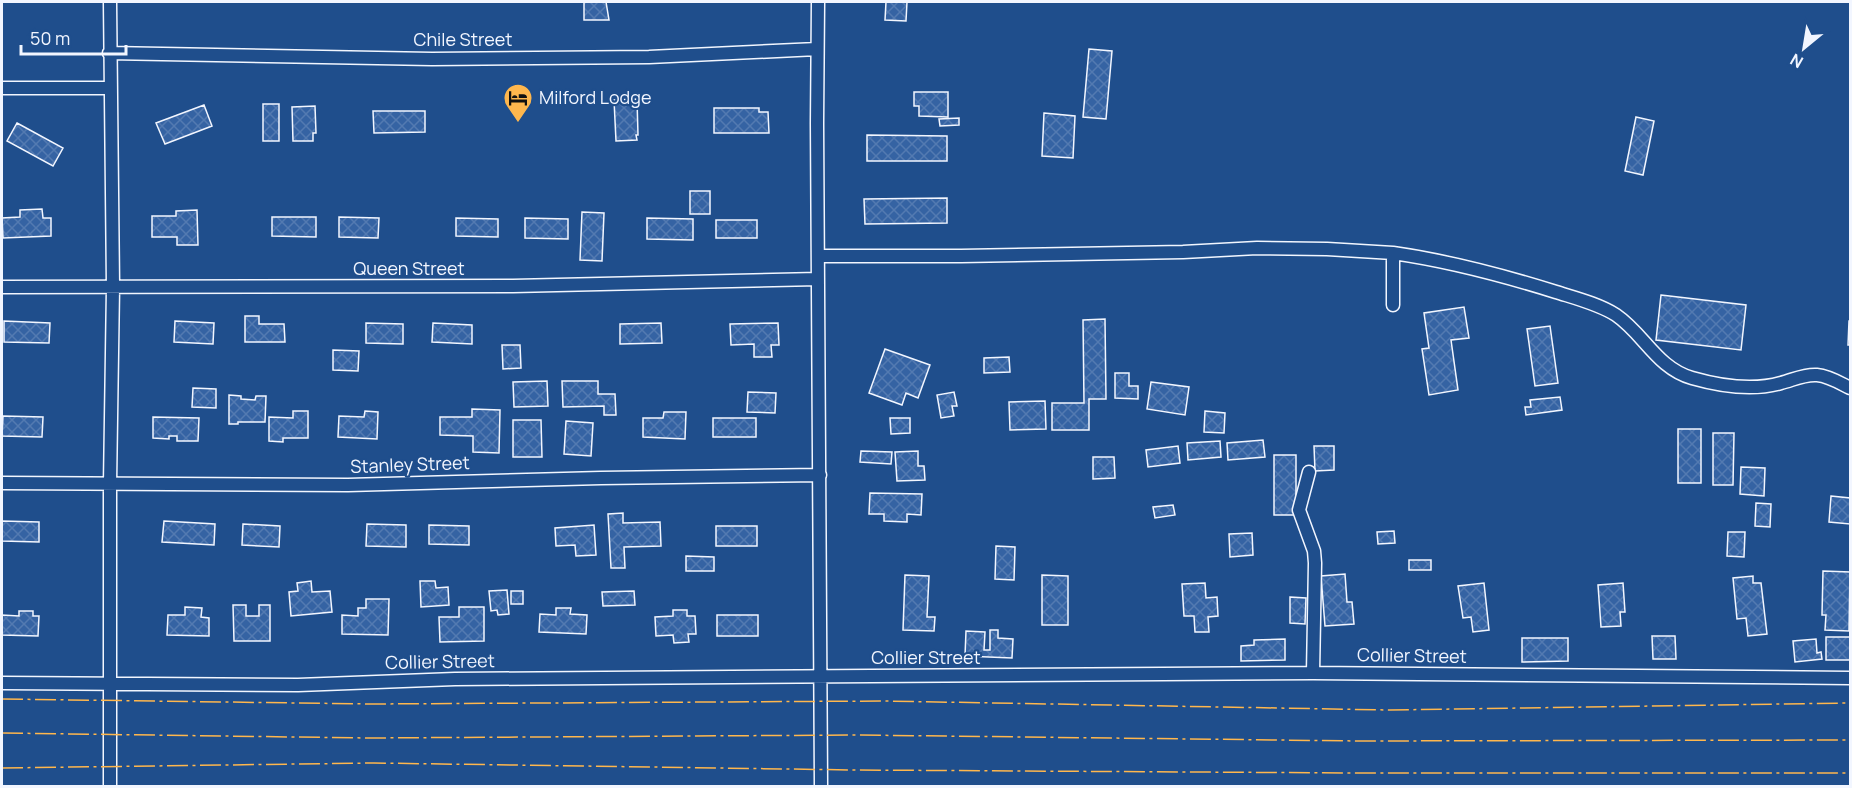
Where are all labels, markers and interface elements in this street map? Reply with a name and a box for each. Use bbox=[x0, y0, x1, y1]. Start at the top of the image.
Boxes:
scale bar bbox=[21, 18, 126, 56]
north arrow bbox=[1774, 18, 1834, 78]
text: 50 m bbox=[30, 26, 70, 50]
street label: Chile Street bbox=[414, 27, 512, 51]
text: N bbox=[1786, 49, 1807, 73]
hotel icon: Milford Lodge bbox=[502, 82, 534, 124]
place label: Milford Lodge bbox=[539, 85, 651, 109]
street label: Queen Street bbox=[353, 256, 465, 280]
street label: Stanley Street bbox=[350, 450, 470, 478]
street label: Collier Street bbox=[1357, 642, 1467, 668]
street label: Collier Street bbox=[871, 645, 981, 669]
street label: Collier Street bbox=[385, 648, 495, 674]

